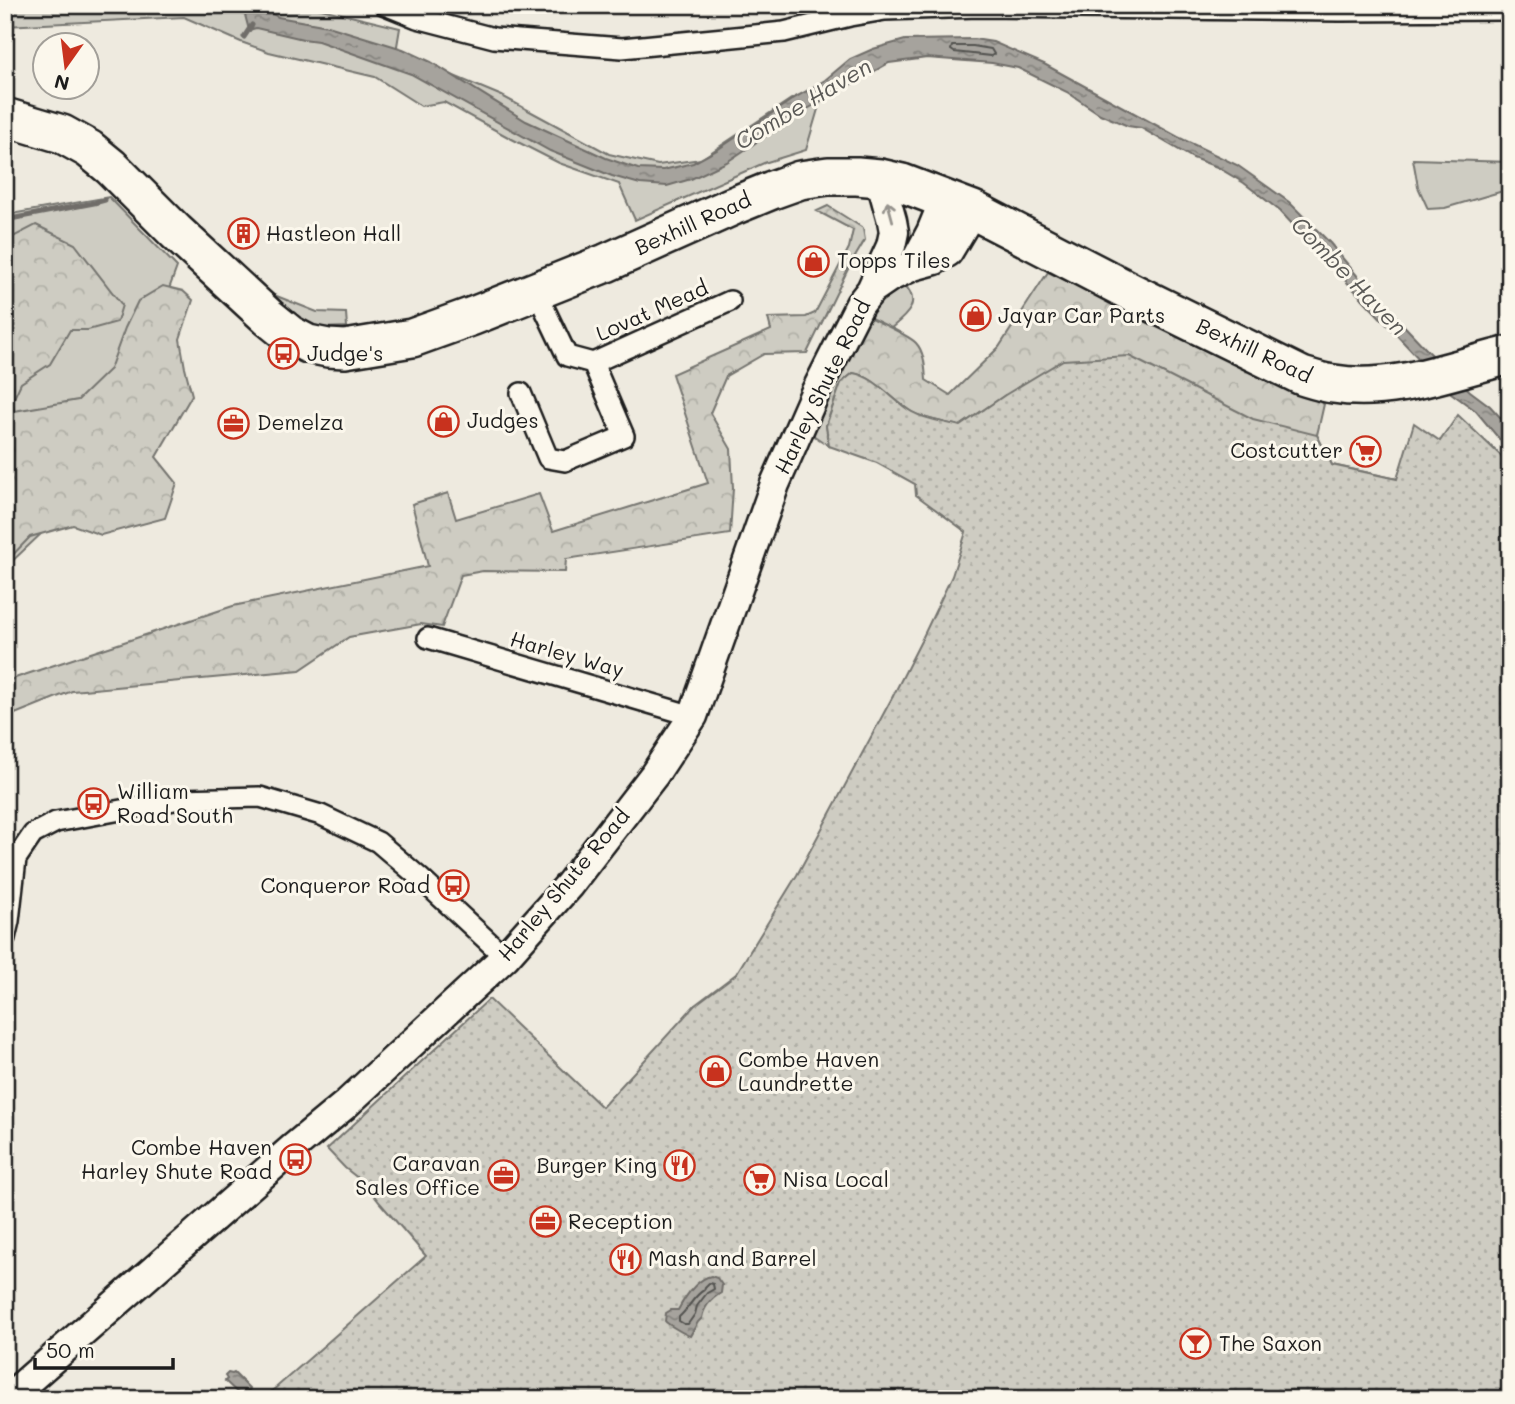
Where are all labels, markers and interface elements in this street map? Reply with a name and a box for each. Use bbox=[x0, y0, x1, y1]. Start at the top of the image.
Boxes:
north arrow bbox=[32, 32, 102, 102]
water label: Combe Haven bbox=[729, 50, 876, 156]
text: N bbox=[52, 69, 72, 97]
street label: Bexhill Road bbox=[630, 185, 755, 260]
one-way arrow bbox=[882, 201, 895, 223]
water label: Combe Haven bbox=[1285, 209, 1414, 341]
building icon: Hastleon Hall bbox=[226, 217, 260, 251]
place label: Hastleon Hall bbox=[266, 219, 401, 246]
shop icon: Topps Tiles bbox=[797, 244, 831, 278]
place label: Topps Tiles bbox=[837, 246, 951, 273]
street label: Lovat Mead bbox=[591, 273, 712, 346]
street label: Harley Shute Road bbox=[768, 295, 876, 478]
shop icon: Jayar Car Parts bbox=[958, 299, 992, 333]
place label: Jayar Car Parts bbox=[998, 301, 1165, 328]
street label: Bexhill Road bbox=[1192, 311, 1317, 388]
bus stop icon: Judge's bbox=[267, 337, 301, 371]
place label: Judge's bbox=[307, 339, 383, 366]
shop icon: Judges bbox=[427, 404, 461, 438]
office icon: Demelza bbox=[217, 406, 251, 440]
place label: Judges bbox=[467, 406, 539, 433]
place label: Demelza bbox=[257, 408, 344, 435]
supermarket icon: Costcutter bbox=[1349, 434, 1383, 468]
place label: Costcutter bbox=[1230, 436, 1343, 463]
street label: Harley Way bbox=[507, 624, 627, 683]
place label: William Road South bbox=[117, 777, 233, 828]
bus stop icon: William Road South bbox=[77, 787, 111, 821]
street label: Harley Shute Road bbox=[491, 802, 635, 966]
bus stop icon: Conqueror Road bbox=[436, 869, 470, 903]
place label: Conqueror Road bbox=[260, 871, 430, 898]
place label: Combe Haven Laundrette bbox=[738, 1045, 879, 1096]
shop icon: Combe Haven Laundrette bbox=[698, 1055, 732, 1089]
place label: Combe Haven Harley Shute Road bbox=[81, 1133, 272, 1184]
bus stop icon: Combe Haven Harley Shute Road bbox=[278, 1143, 312, 1177]
place label: Caravan Sales Office bbox=[355, 1149, 480, 1200]
restaurant icon: Burger King bbox=[663, 1149, 697, 1183]
place label: Burger King bbox=[537, 1151, 657, 1178]
office icon: Caravan Sales Office bbox=[486, 1159, 520, 1193]
supermarket icon: Nisa Local bbox=[743, 1163, 777, 1197]
place label: Nisa Local bbox=[783, 1165, 889, 1192]
office icon: Reception bbox=[528, 1205, 562, 1239]
place label: Reception bbox=[568, 1207, 673, 1234]
restaurant icon: Mash and Barrel bbox=[608, 1242, 642, 1276]
place label: Mash and Barrel bbox=[648, 1244, 817, 1271]
scale bar bbox=[35, 1327, 173, 1371]
bar icon: The Saxon bbox=[1179, 1327, 1213, 1361]
place label: The Saxon bbox=[1219, 1329, 1322, 1356]
text: 50 m bbox=[46, 1336, 95, 1363]

